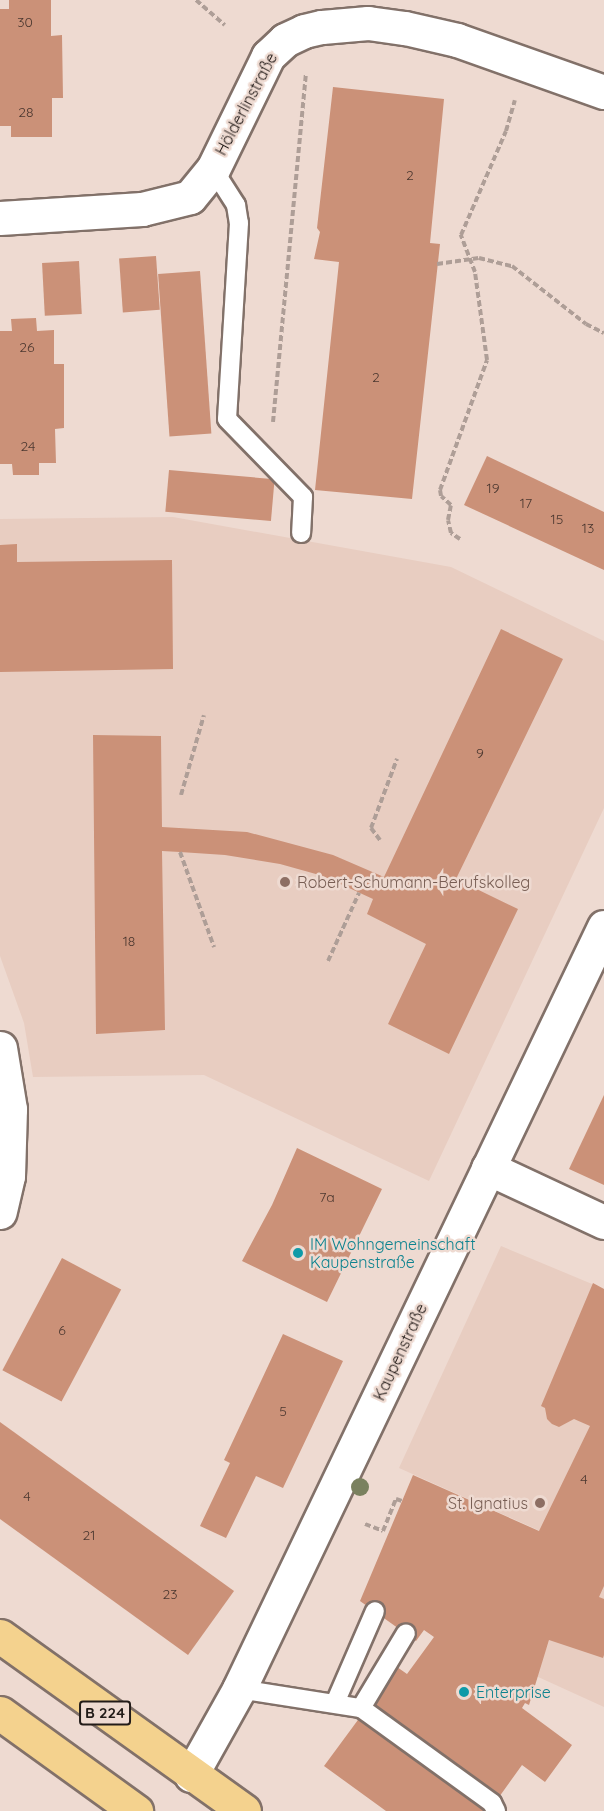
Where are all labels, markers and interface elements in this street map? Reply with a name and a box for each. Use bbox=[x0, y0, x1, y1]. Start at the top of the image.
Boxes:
house number: 30 bbox=[17, 14, 33, 30]
street label: Hölderlinstraße bbox=[211, 49, 281, 159]
house number: 28 bbox=[18, 104, 34, 120]
house number: 2 bbox=[406, 167, 414, 183]
house number: 26 bbox=[19, 339, 35, 355]
house number: 2 bbox=[372, 369, 380, 385]
house number: 24 bbox=[21, 438, 35, 454]
house number: 19 bbox=[487, 480, 499, 496]
house number: 17 bbox=[520, 495, 532, 511]
house number: 15 bbox=[551, 511, 563, 527]
house number: 13 bbox=[582, 520, 594, 536]
house number: 9 bbox=[476, 745, 484, 761]
place label: Robert-Schumann-Berufskolleg bbox=[297, 872, 530, 892]
marker: Robert-Schumann-Berufskolleg bbox=[278, 875, 292, 889]
house number: 18 bbox=[123, 933, 135, 949]
house number: 7a bbox=[319, 1189, 335, 1205]
place label: IM Wohngemeinschaft Kaupenstraße bbox=[310, 1234, 476, 1272]
marker: IM Wohngemeinschaft Kaupenstraße bbox=[291, 1246, 305, 1260]
street label: Kaupenstraße bbox=[369, 1300, 431, 1404]
house number: 6 bbox=[58, 1322, 66, 1338]
house number: 5 bbox=[279, 1403, 287, 1419]
house number: 4 bbox=[580, 1471, 588, 1487]
house number: 4 bbox=[23, 1488, 31, 1504]
place label: St. Ignatius bbox=[448, 1493, 528, 1513]
marker: St. Ignatius bbox=[533, 1496, 547, 1510]
house number: 21 bbox=[83, 1527, 95, 1543]
house number: 23 bbox=[162, 1586, 178, 1602]
place label: Enterprise bbox=[476, 1682, 551, 1702]
marker: Enterprise bbox=[457, 1685, 471, 1699]
road number: B 224 bbox=[78, 1701, 132, 1725]

